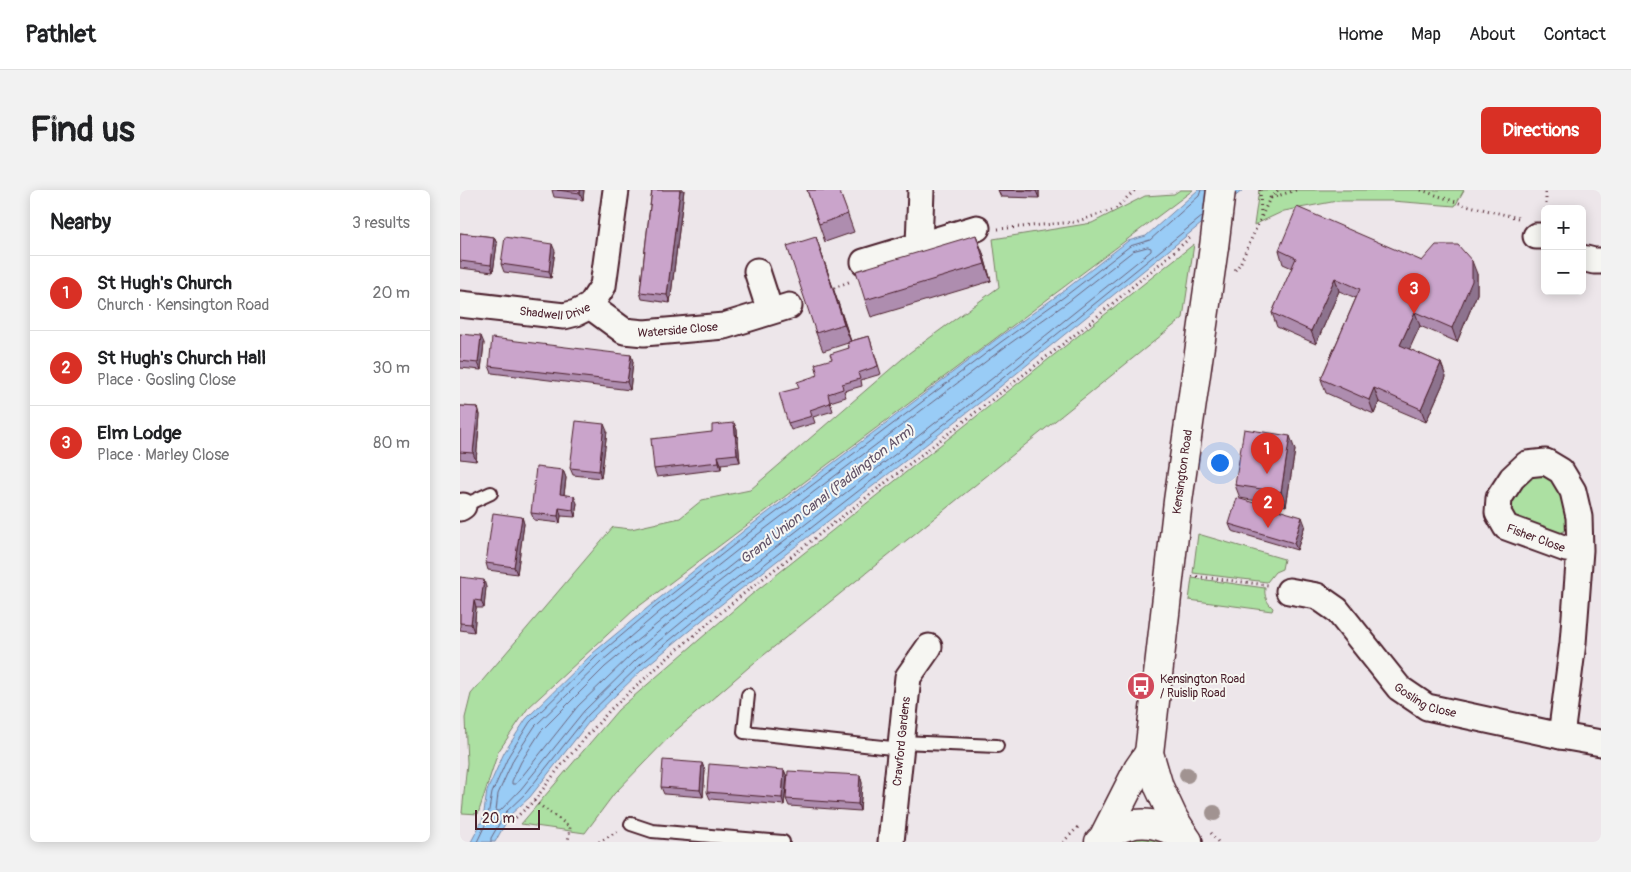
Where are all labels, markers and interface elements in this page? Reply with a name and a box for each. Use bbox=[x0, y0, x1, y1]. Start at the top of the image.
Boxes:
text: Pathlet bbox=[25, 20, 96, 49]
text: Home bbox=[1338, 23, 1383, 46]
text: Map bbox=[1411, 23, 1441, 46]
text: About bbox=[1469, 23, 1515, 46]
text: Contact bbox=[1543, 23, 1606, 46]
button: Directions bbox=[1481, 107, 1601, 154]
text: Find us bbox=[30, 108, 135, 152]
map controls bbox=[1541, 205, 1586, 295]
button: + bbox=[1541, 205, 1586, 250]
text: Nearby bbox=[50, 209, 111, 236]
text: 3 results bbox=[352, 213, 410, 233]
button: − bbox=[1541, 250, 1586, 295]
text: St Hugh's Church bbox=[97, 271, 232, 295]
pin: 3 bbox=[1398, 273, 1430, 314]
text: 1 bbox=[63, 283, 69, 303]
text: 20 m bbox=[372, 283, 410, 303]
text: Church · Kensington Road bbox=[97, 295, 269, 315]
street label: Shadwell Drive bbox=[519, 300, 593, 324]
street label: Waterside Close bbox=[637, 320, 719, 341]
text: St Hugh's Church Hall bbox=[97, 346, 266, 370]
text: 2 bbox=[62, 358, 70, 378]
text: 30 m bbox=[372, 358, 410, 378]
text: Place · Gosling Close bbox=[97, 370, 236, 390]
text: Elm Lodge bbox=[97, 421, 181, 445]
water label: Grand Union Canal (Paddington Arm) bbox=[737, 421, 918, 568]
street label: Kensington Road bbox=[1170, 429, 1196, 515]
text: 3 bbox=[62, 433, 70, 453]
text: 80 m bbox=[373, 433, 410, 453]
pin: 1 bbox=[1251, 433, 1283, 474]
text: Place · Marley Close bbox=[97, 445, 229, 465]
your location bbox=[1207, 450, 1233, 476]
pin: 2 bbox=[1252, 487, 1284, 528]
street label: Fisher Close bbox=[1504, 521, 1567, 556]
bus stop icon: Kensington Road / Ruislip Road bbox=[1126, 671, 1156, 701]
place label: Kensington Road / Ruislip Road bbox=[1160, 672, 1245, 701]
street label: Gosling Close bbox=[1390, 680, 1458, 721]
street label: Crawford Gardens bbox=[890, 696, 914, 787]
scale bar bbox=[475, 807, 540, 830]
text: 20 m bbox=[482, 810, 515, 827]

